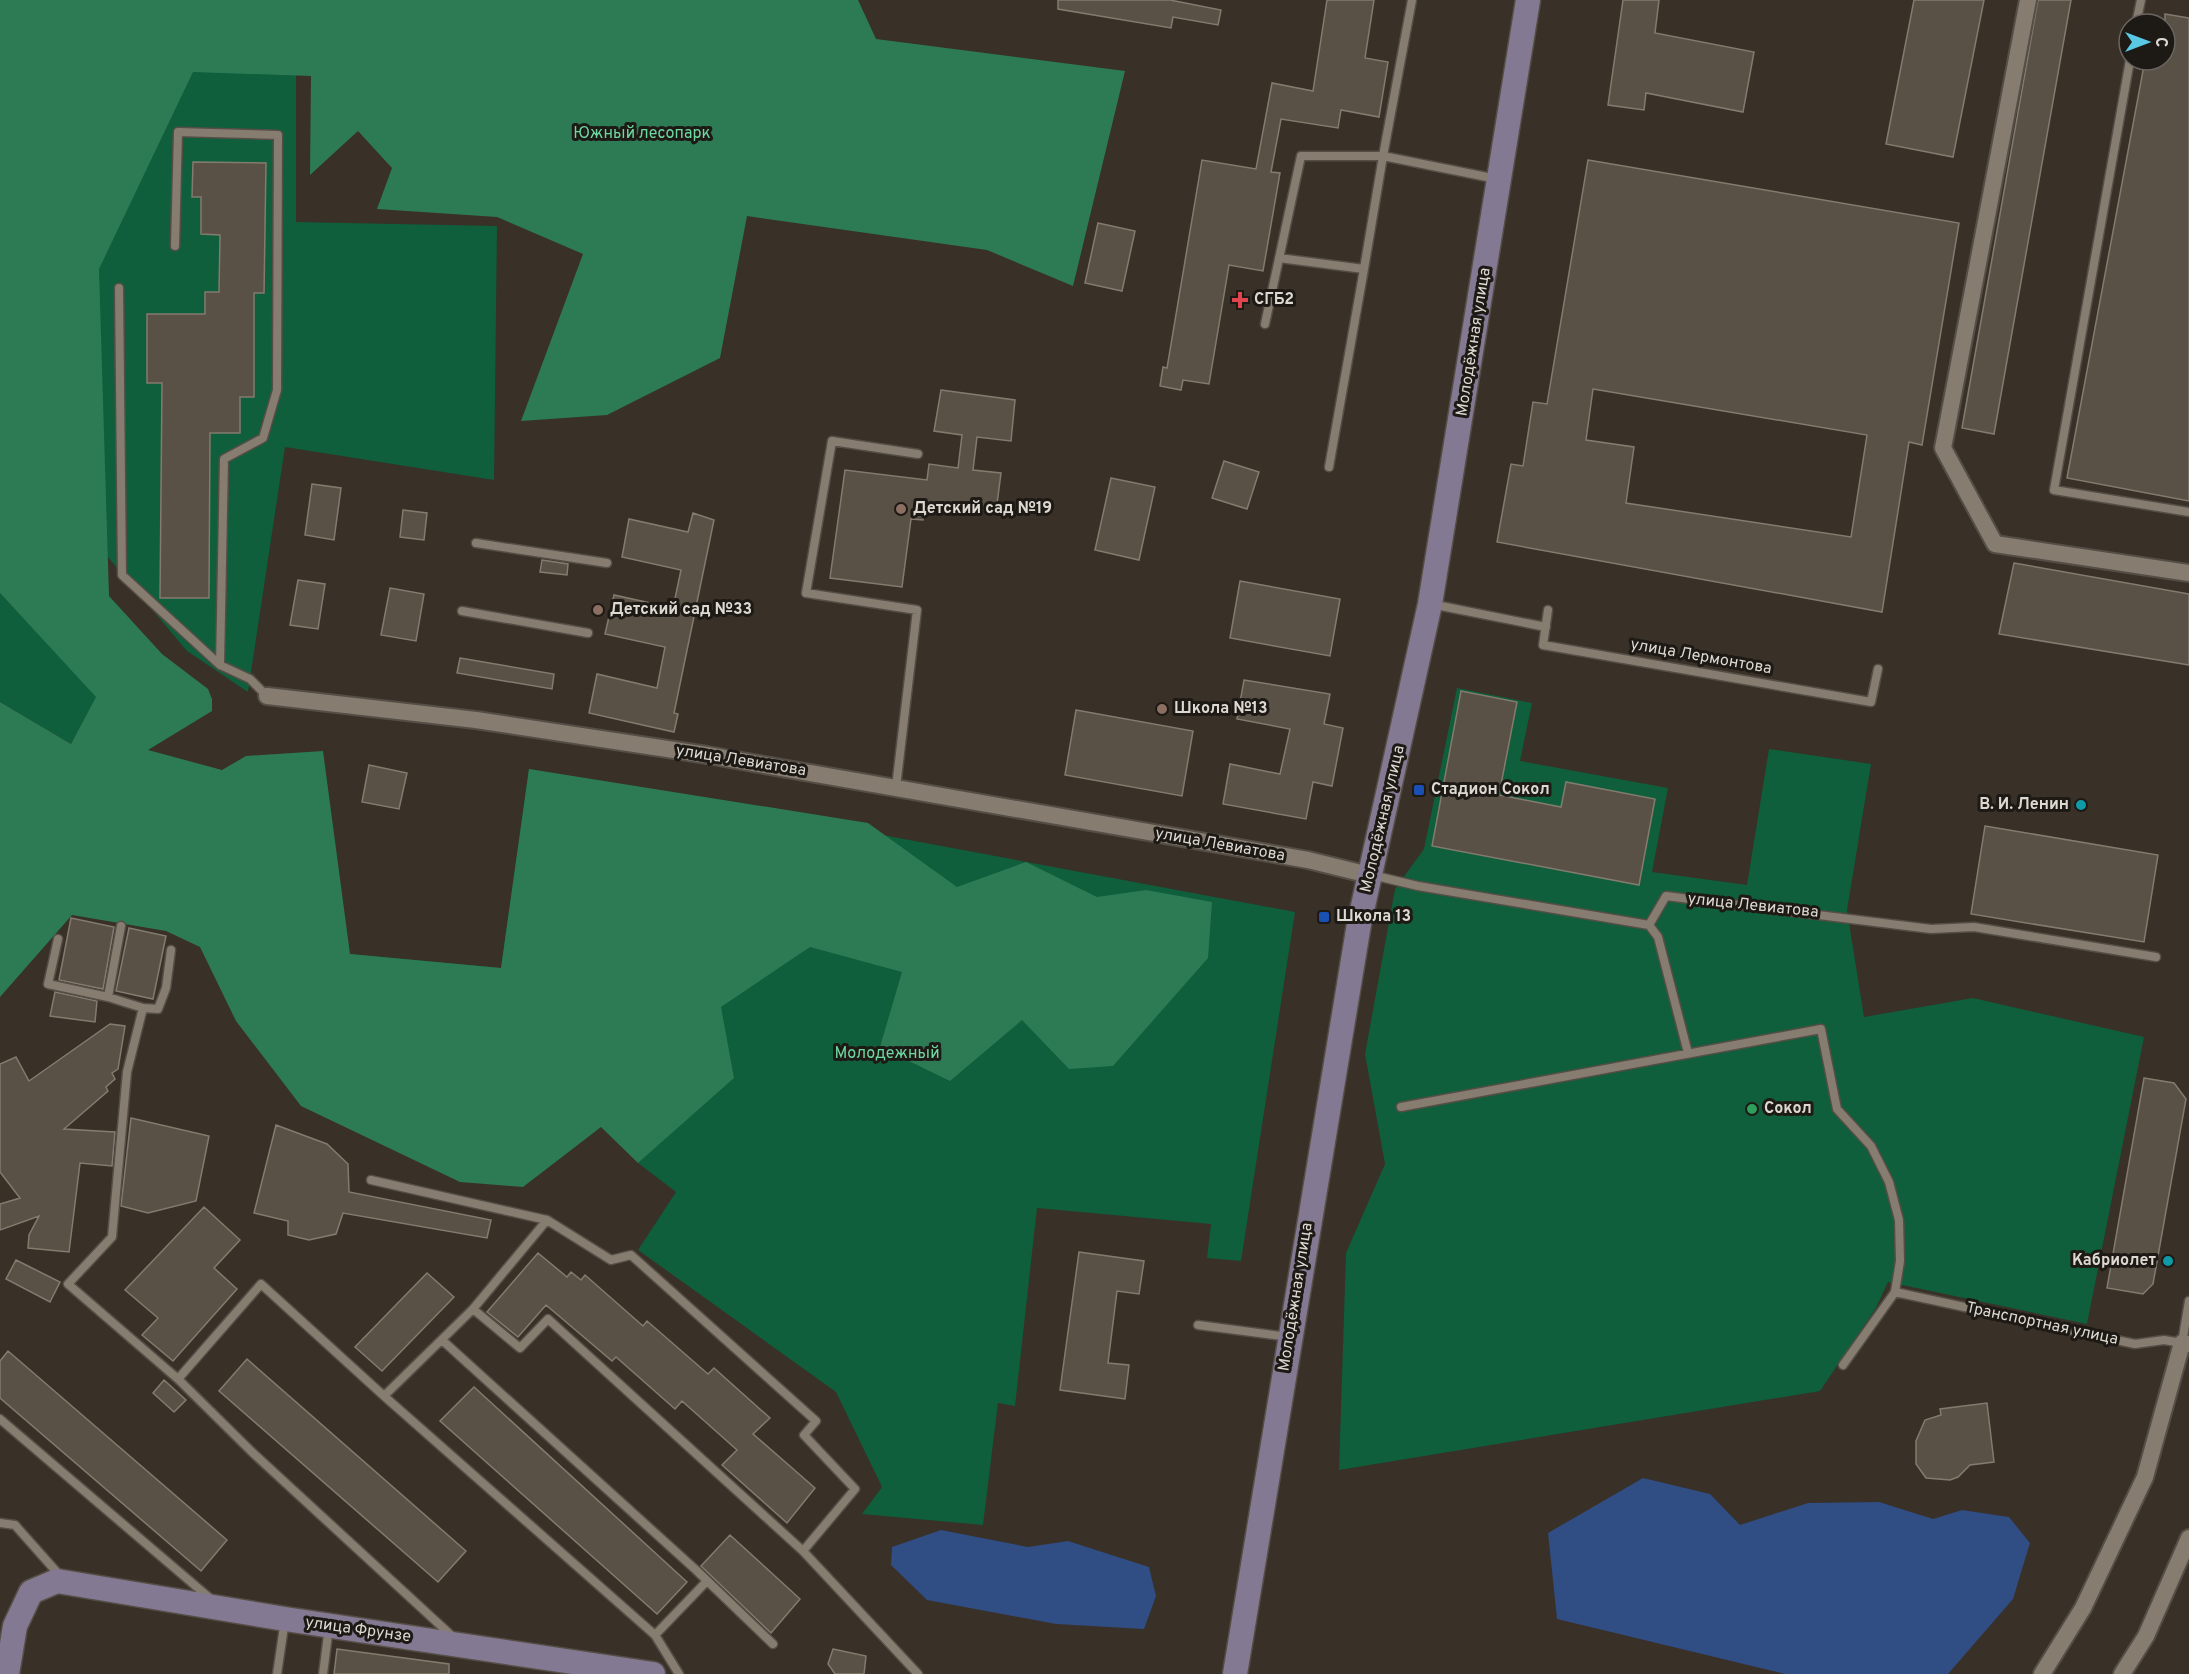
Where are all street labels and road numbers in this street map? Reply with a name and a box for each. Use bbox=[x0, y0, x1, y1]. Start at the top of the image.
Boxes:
street label: Молодёжная улица bbox=[1452, 266, 1496, 418]
street label: улица Лермонтова bbox=[1629, 635, 1773, 679]
street label: улица Левиатова bbox=[674, 741, 808, 781]
street label: Молодёжная улица bbox=[1356, 744, 1410, 894]
street label: улица Левиатова bbox=[1153, 824, 1287, 866]
street label: улица Левиатова bbox=[1686, 889, 1820, 923]
street label: Молодёжная улица bbox=[1274, 1221, 1318, 1373]
street label: Транспортная улица bbox=[1964, 1298, 2120, 1350]
street label: улица Фрунзе bbox=[304, 1613, 412, 1647]

